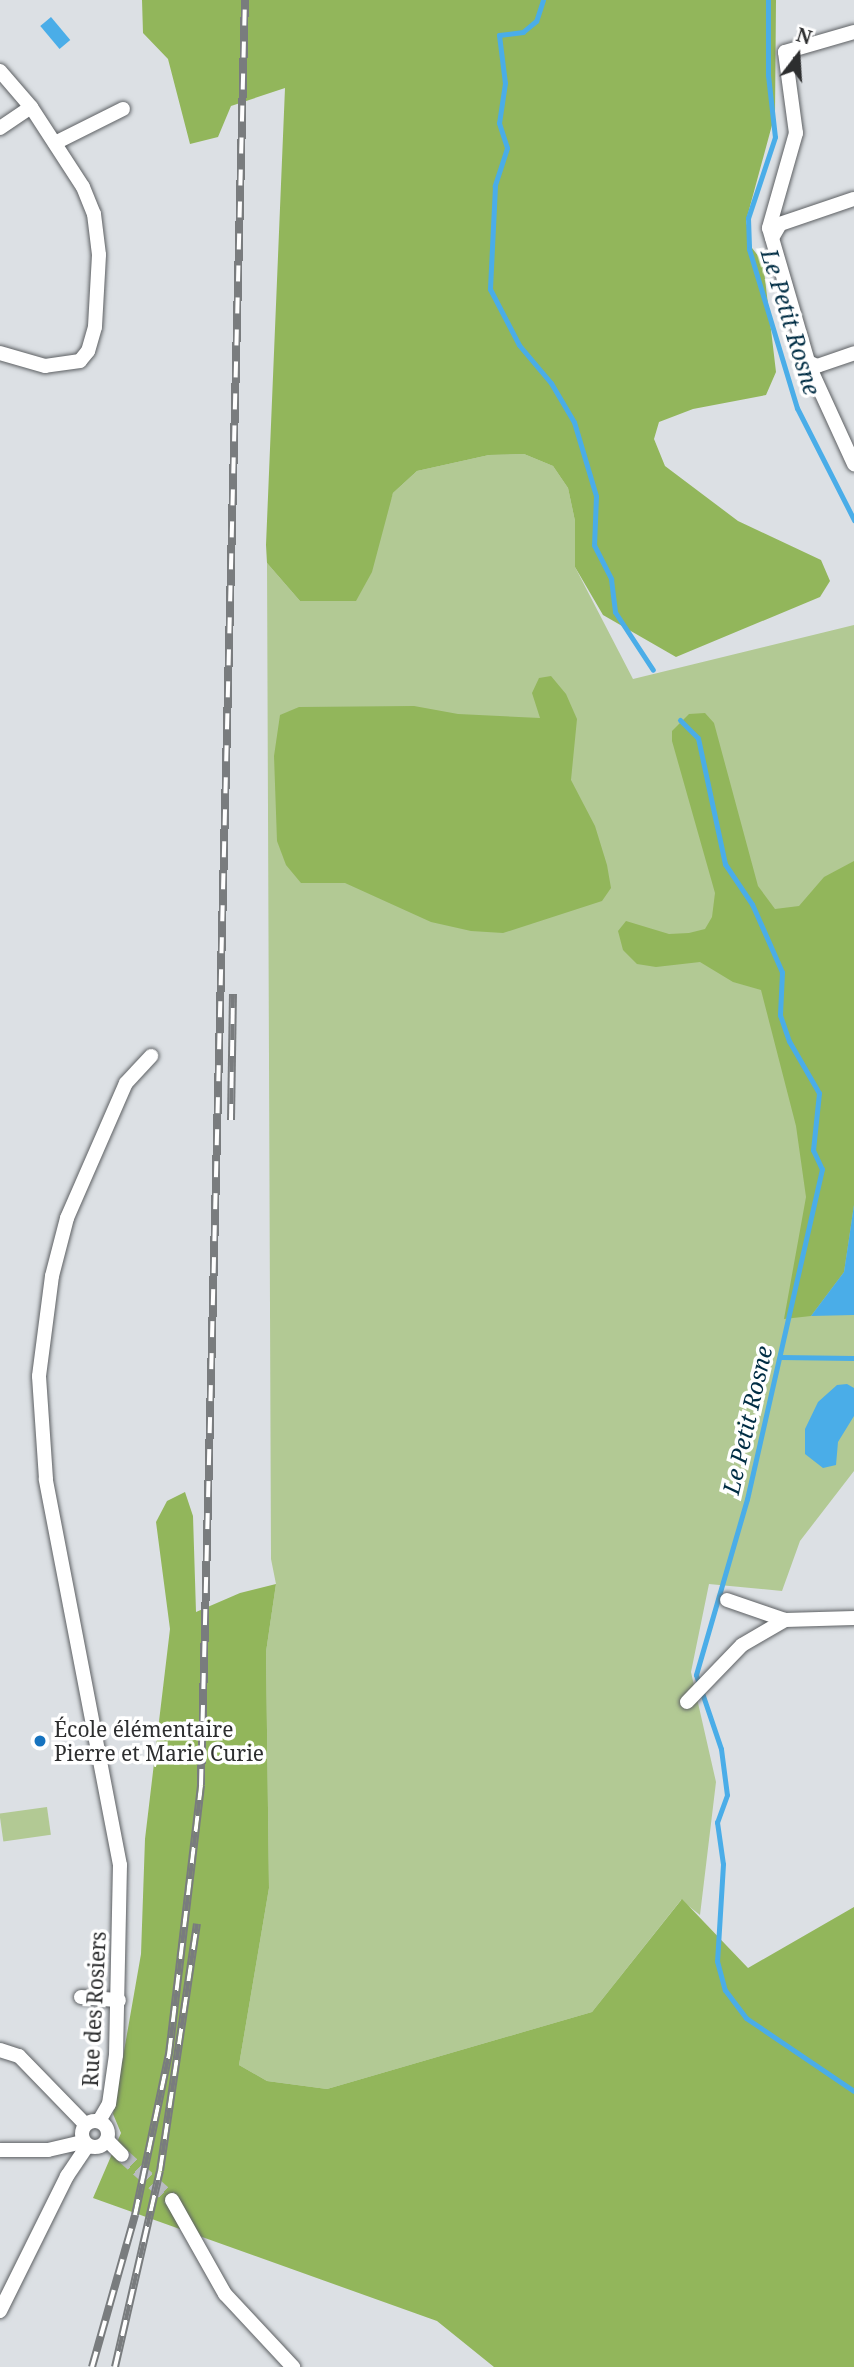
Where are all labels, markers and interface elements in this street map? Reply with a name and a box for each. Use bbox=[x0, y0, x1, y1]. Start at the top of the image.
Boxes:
north arrow bbox=[763, 21, 833, 91]
text: N bbox=[793, 21, 815, 51]
water label: Le Petit Rosne bbox=[756, 246, 826, 398]
water label: Le Petit Rosne bbox=[717, 1343, 777, 1497]
place label: École élémentaire Pierre et Marie Curie bbox=[54, 1716, 264, 1766]
marker: École élémentaire Pierre et Marie Curie bbox=[32, 1733, 48, 1749]
street label: Rue des Rosiers bbox=[77, 1931, 111, 2087]

